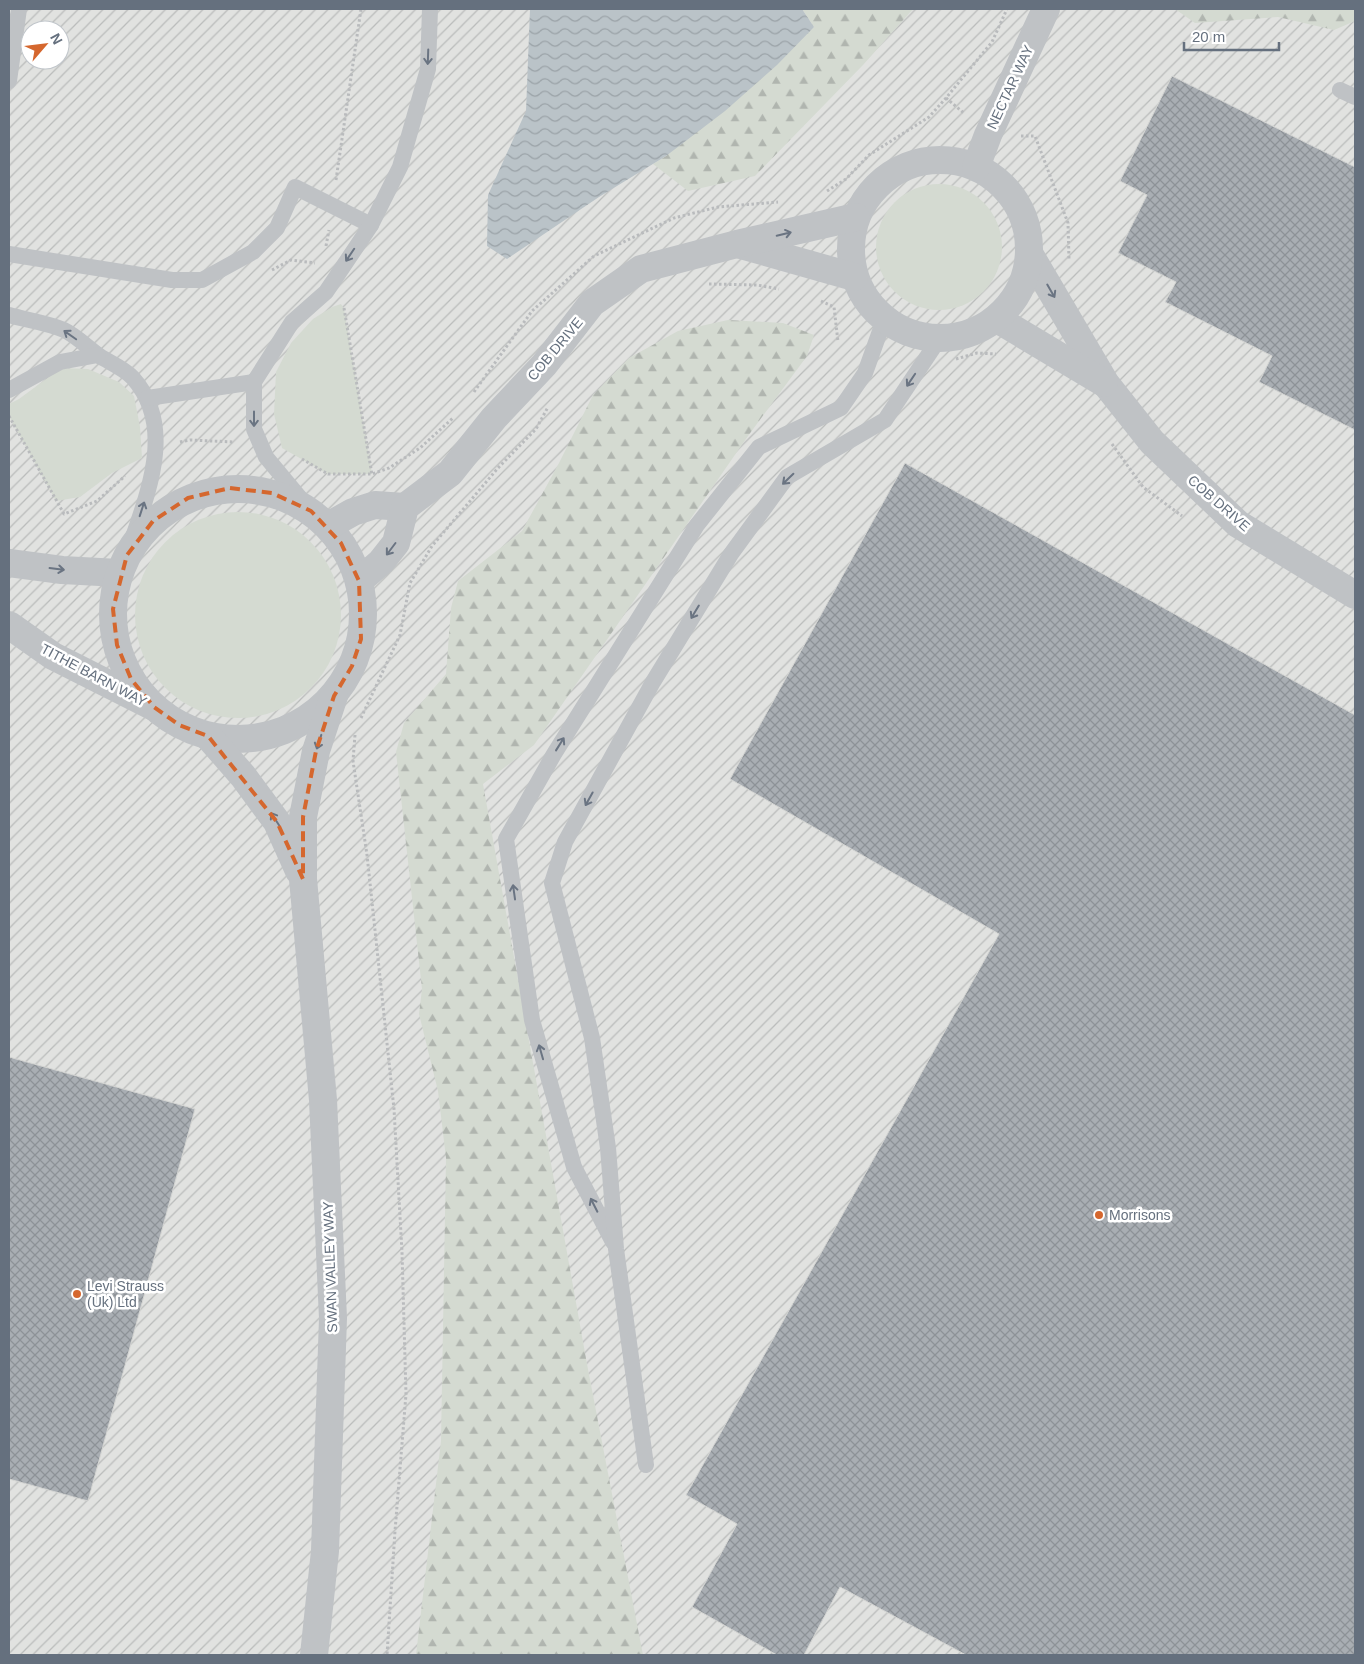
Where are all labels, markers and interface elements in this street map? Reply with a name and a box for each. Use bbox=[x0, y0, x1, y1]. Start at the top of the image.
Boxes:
north arrow bbox=[20, 20, 70, 70]
scale bar bbox=[1184, 20, 1279, 52]
text: 20 m bbox=[1192, 28, 1225, 45]
text: N bbox=[47, 31, 66, 47]
street label: NECTAR WAY bbox=[984, 42, 1037, 132]
one-way arrow bbox=[424, 49, 433, 65]
one-way arrow bbox=[776, 228, 792, 238]
one-way arrow bbox=[345, 248, 355, 262]
one-way arrow bbox=[1047, 284, 1057, 298]
street label: COB DRIVE bbox=[524, 314, 586, 384]
one-way arrow bbox=[64, 330, 78, 340]
one-way arrow bbox=[906, 373, 917, 387]
one-way arrow bbox=[249, 410, 259, 427]
street label: COB DRIVE bbox=[1185, 472, 1253, 534]
one-way arrow bbox=[781, 473, 794, 485]
one-way arrow bbox=[138, 501, 147, 517]
one-way arrow bbox=[386, 542, 396, 556]
one-way arrow bbox=[49, 565, 65, 575]
one-way arrow bbox=[690, 605, 700, 619]
street label: TITHE BARN WAY bbox=[38, 640, 150, 710]
one-way arrow bbox=[313, 734, 323, 750]
one-way arrow bbox=[555, 738, 565, 752]
one-way arrow bbox=[583, 791, 593, 806]
one-way arrow bbox=[269, 812, 280, 826]
one-way arrow bbox=[509, 884, 519, 900]
one-way arrow bbox=[536, 1045, 545, 1061]
one-way arrow bbox=[588, 1198, 598, 1213]
street label: SWAN VALLEY WAY bbox=[320, 1200, 340, 1333]
place label: Morrisons bbox=[1109, 1207, 1170, 1223]
marker: Morrisons bbox=[1093, 1209, 1105, 1221]
place label: Levi Strauss (Uk) Ltd bbox=[87, 1278, 164, 1310]
marker: Levi Strauss (Uk) Ltd bbox=[71, 1288, 83, 1300]

